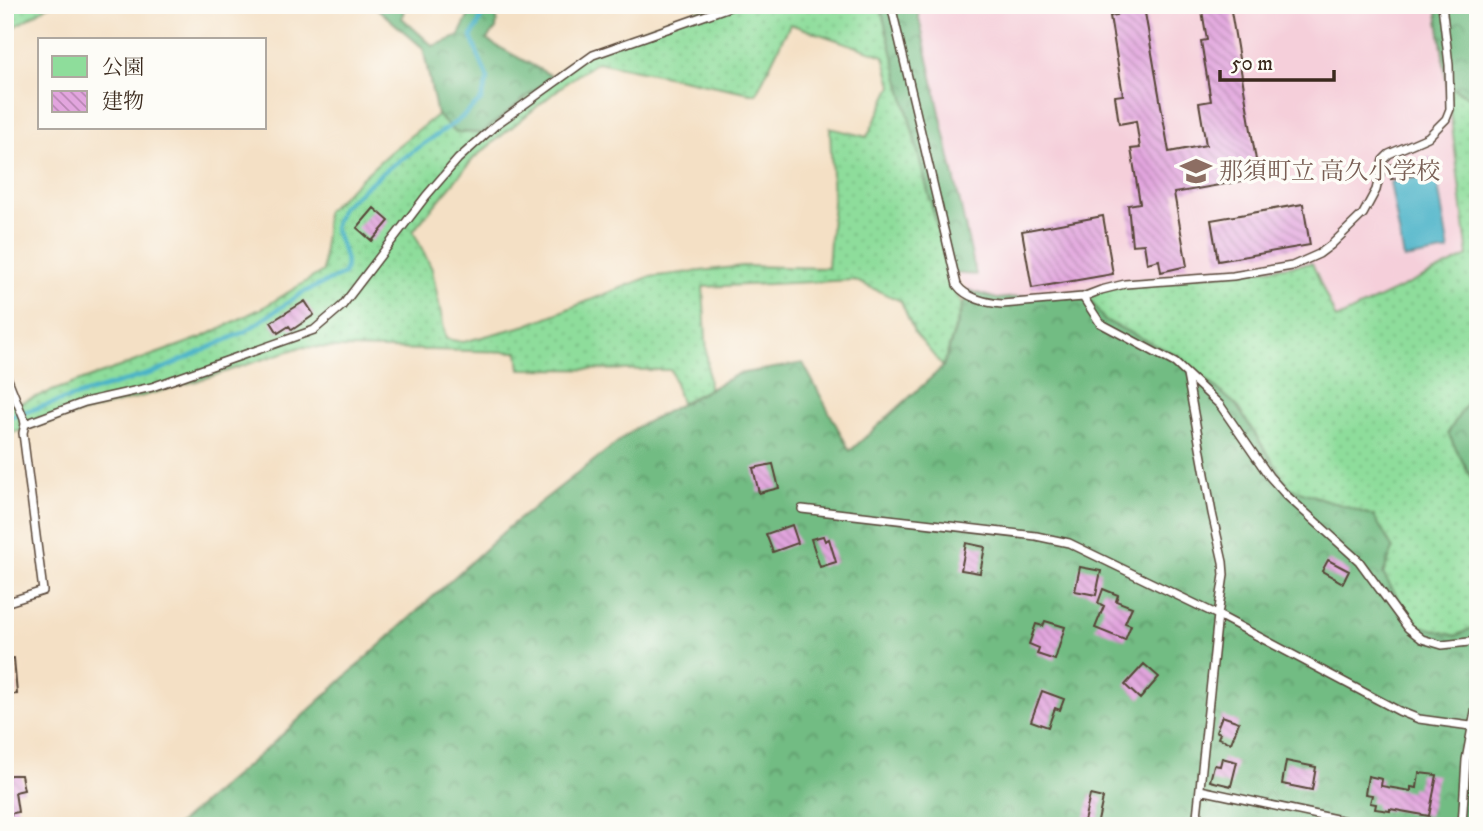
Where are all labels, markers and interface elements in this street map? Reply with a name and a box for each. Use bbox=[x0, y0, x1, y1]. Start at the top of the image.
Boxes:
legend bbox=[38, 38, 266, 130]
scale bar bbox=[1220, 38, 1334, 82]
text: 50 m bbox=[1231, 51, 1273, 77]
text: 公園 bbox=[102, 55, 144, 81]
text: 建物 bbox=[102, 89, 144, 115]
school or university icon: 那須町立 高久小学校 bbox=[1179, 154, 1213, 188]
place label: 那須町立 高久小学校 bbox=[1219, 157, 1440, 187]

